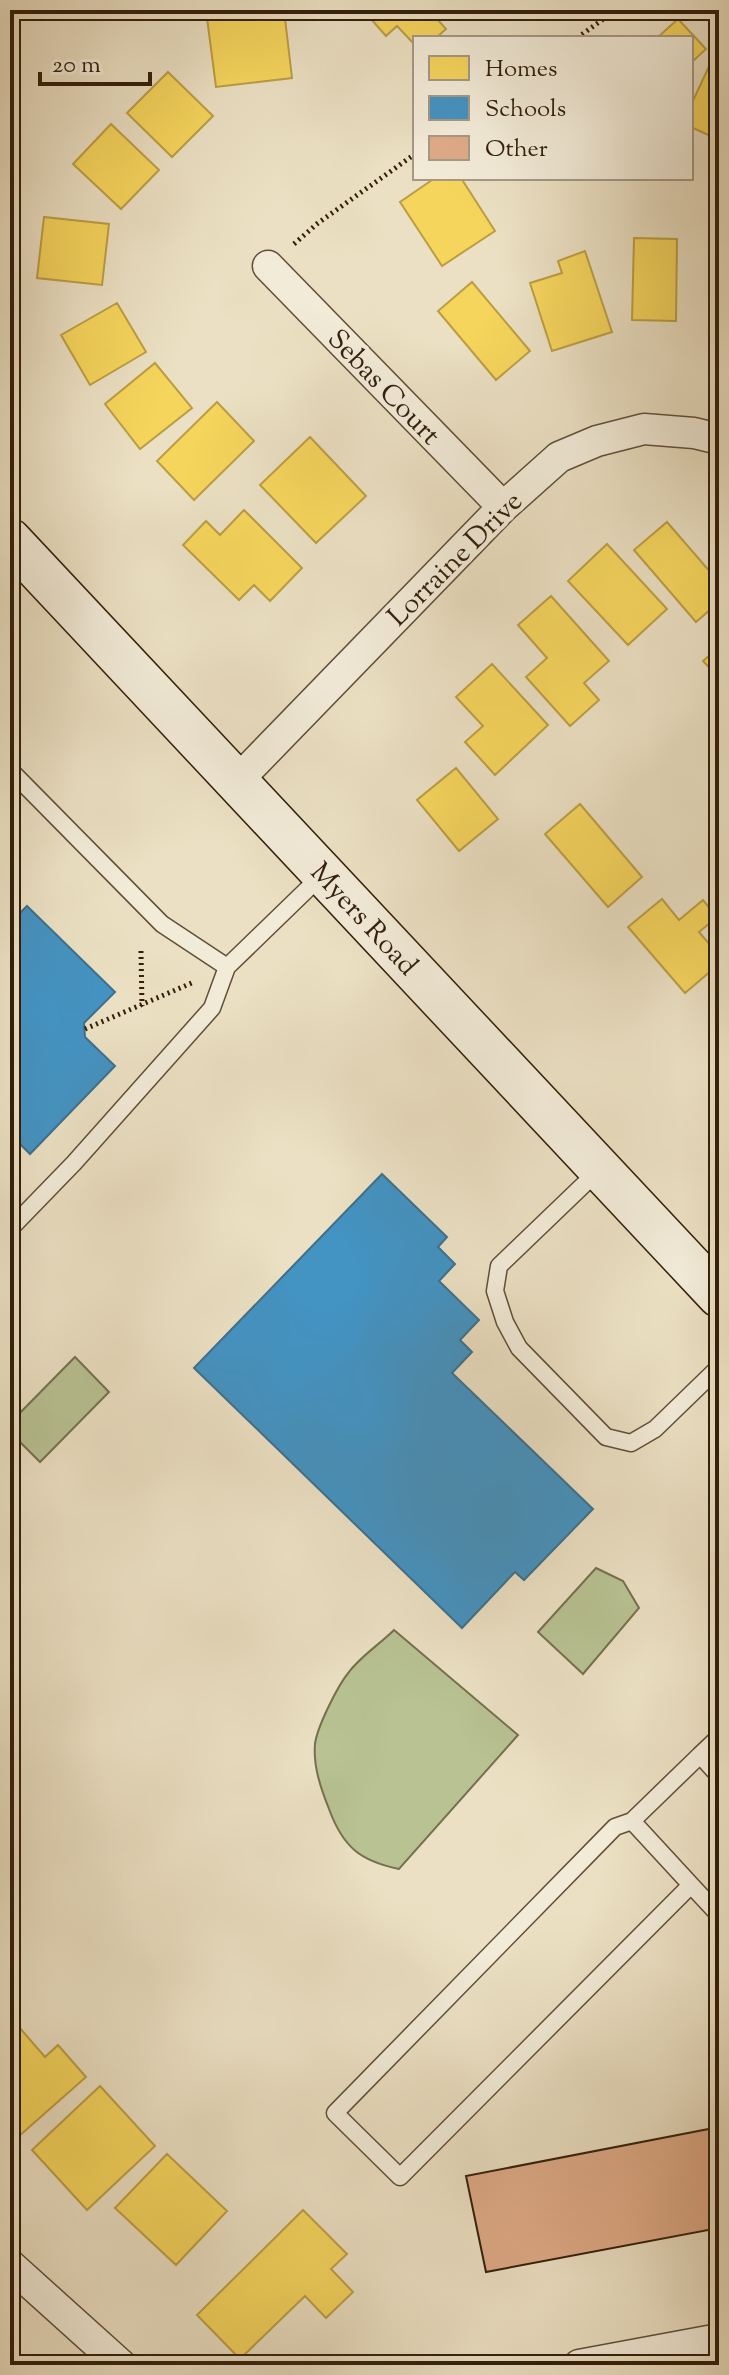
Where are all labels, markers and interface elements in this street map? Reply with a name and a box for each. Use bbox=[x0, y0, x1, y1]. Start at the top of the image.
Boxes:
scale bar bbox=[40, 36, 150, 86]
legend bbox=[413, 36, 693, 180]
text: 20 m bbox=[52, 49, 101, 83]
text: Homes bbox=[485, 53, 557, 87]
text: Schools bbox=[485, 93, 566, 127]
text: Other bbox=[485, 133, 548, 167]
street label: Sebas Court bbox=[317, 321, 449, 455]
street label: Lorraine Drive bbox=[379, 483, 533, 637]
street label: Myers Road bbox=[300, 854, 426, 986]

